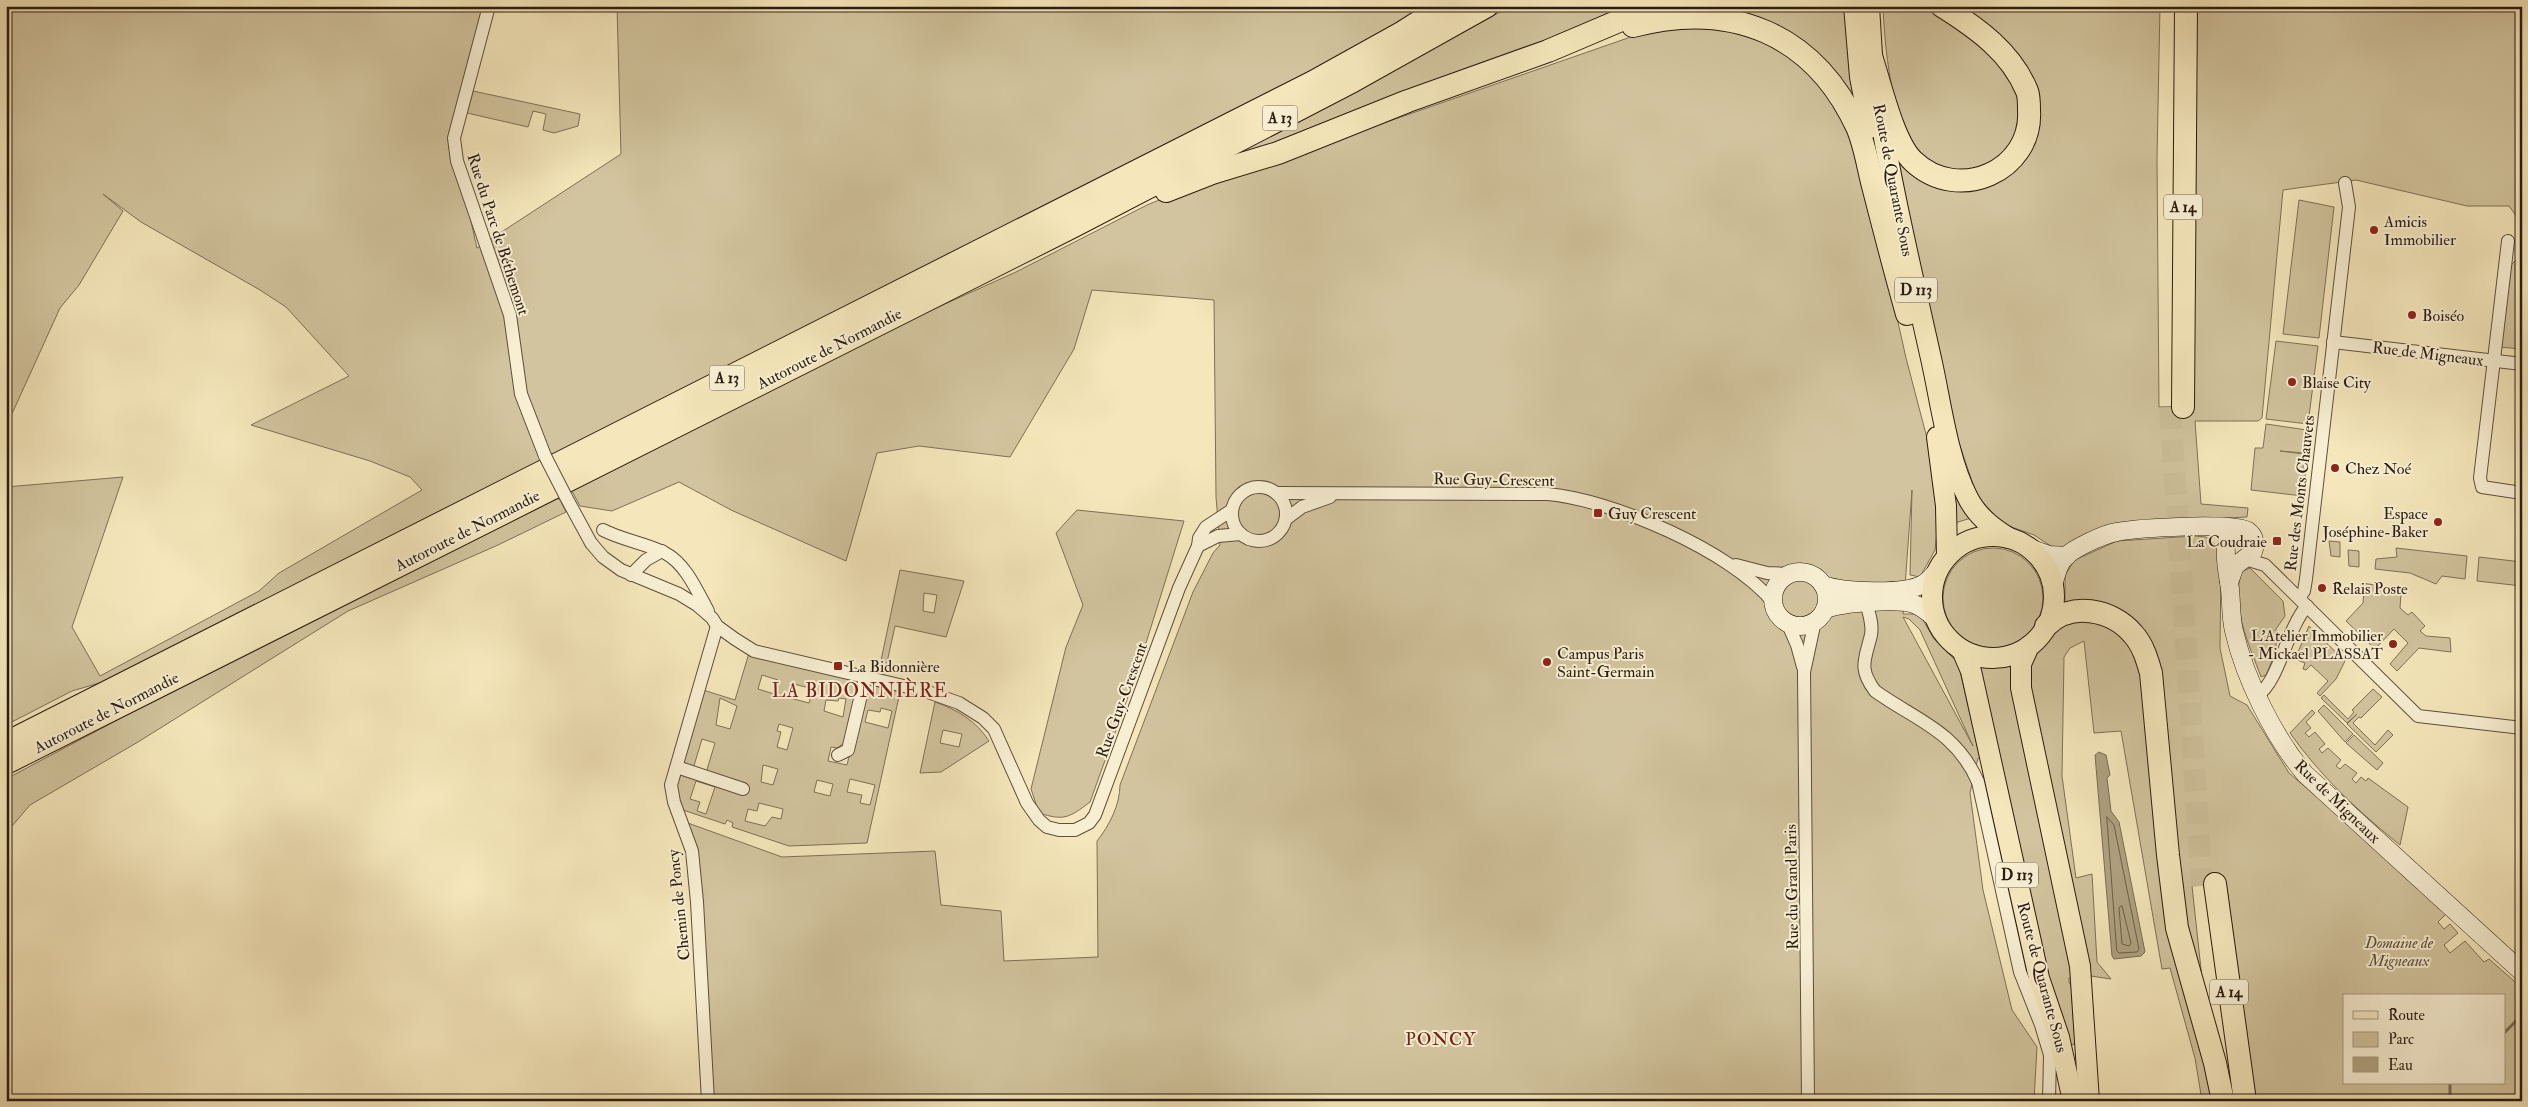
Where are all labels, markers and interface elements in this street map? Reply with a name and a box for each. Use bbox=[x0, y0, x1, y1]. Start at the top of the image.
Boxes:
street label: Route de Quarante Sous bbox=[1868, 102, 1918, 258]
road number: A 13 bbox=[1262, 106, 1298, 130]
street label: Rue du Parc de Béthemont bbox=[462, 151, 534, 318]
road number: A 14 bbox=[2164, 194, 2202, 220]
place label: Amicis Immobilier bbox=[2383, 212, 2456, 250]
marker: Amicis Immobilier bbox=[2368, 224, 2380, 236]
road number: D 113 bbox=[1895, 278, 1937, 302]
street label: Autoroute de Normandie bbox=[753, 304, 905, 395]
place label: Boiséo bbox=[2422, 306, 2465, 326]
marker: Boiséo bbox=[2406, 309, 2418, 321]
street label: Rue de Migneaux bbox=[2371, 337, 2485, 371]
road number: A 13 bbox=[710, 366, 744, 390]
place label: Blaise City bbox=[2302, 373, 2372, 393]
marker: Blaise City bbox=[2286, 376, 2298, 388]
street label: Rue des Monts Chauvets bbox=[2280, 414, 2319, 572]
place label: Chez Noé bbox=[2345, 459, 2412, 479]
marker: Chez Noé bbox=[2329, 462, 2341, 474]
street label: Rue Guy-Crescent bbox=[1433, 469, 1555, 491]
street label: Autoroute de Normandie bbox=[391, 486, 543, 577]
place label: Guy Crescent bbox=[1608, 504, 1696, 524]
place label: Espace Joséphine-Baker bbox=[2321, 504, 2428, 543]
marker: Guy Crescent bbox=[1592, 507, 1604, 519]
marker: Espace Joséphine-Baker bbox=[2432, 516, 2444, 528]
place label: La Coudraie bbox=[2186, 532, 2267, 552]
marker: La Coudraie bbox=[2271, 535, 2283, 547]
place label: Relais Poste bbox=[2332, 579, 2408, 599]
marker: Relais Poste bbox=[2316, 582, 2328, 594]
place label: L'Atelier Immobilier - Mickael PLASSAT bbox=[2248, 626, 2383, 664]
marker: L'Atelier Immobilier - Mickael PLASSAT bbox=[2387, 638, 2399, 650]
street label: Rue Guy-Crescent bbox=[1092, 640, 1152, 761]
place label: Campus Paris Saint-Germain bbox=[1557, 644, 1654, 682]
marker: Campus Paris Saint-Germain bbox=[1541, 656, 1553, 668]
place label: La Bidonnière bbox=[848, 657, 940, 677]
marker: La Bidonnière bbox=[832, 660, 844, 672]
street label: Autoroute de Normandie bbox=[30, 668, 182, 759]
district label: LA BIDONNIÈRE bbox=[772, 677, 948, 703]
street label: Rue de Migneaux bbox=[2290, 756, 2385, 848]
street label: Rue du Grand Paris bbox=[1781, 824, 1803, 950]
street label: Chemin de Poncy bbox=[663, 848, 695, 961]
road number: D 113 bbox=[1996, 862, 2038, 888]
street label: Route de Quarante Sous bbox=[2012, 900, 2072, 1055]
park label: Domaine de Migneaux bbox=[2364, 933, 2434, 971]
road number: A 14 bbox=[2210, 980, 2248, 1004]
legend bbox=[2343, 994, 2506, 1084]
text: Route bbox=[2388, 1006, 2425, 1025]
district label: PONCY bbox=[1405, 1028, 1477, 1051]
text: Parc bbox=[2388, 1030, 2414, 1049]
text: Eau bbox=[2388, 1056, 2413, 1075]

